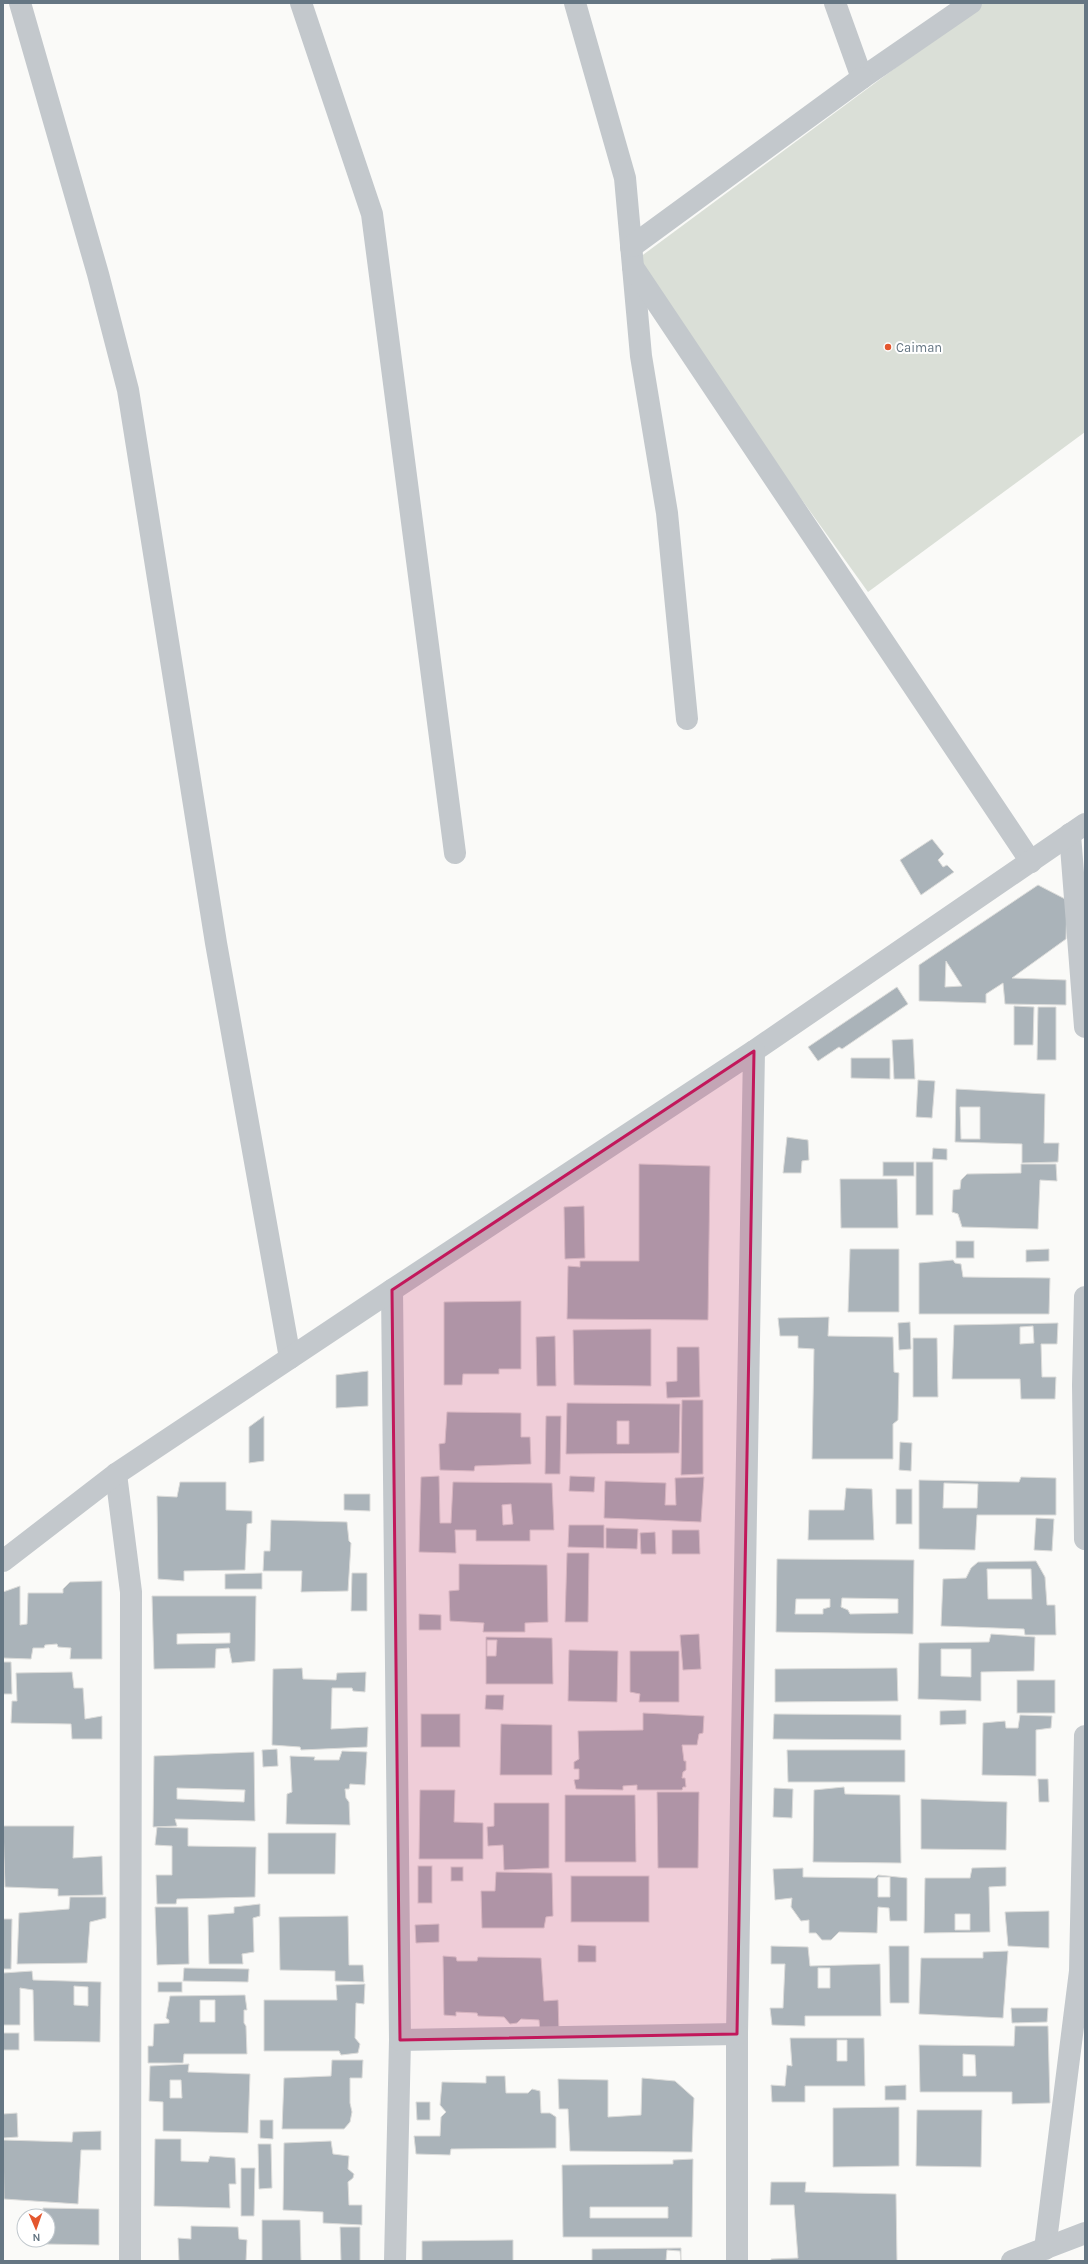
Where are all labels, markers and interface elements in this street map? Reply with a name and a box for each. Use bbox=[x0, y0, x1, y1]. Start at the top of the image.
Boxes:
place label: Caiman bbox=[896, 340, 942, 355]
marker: Caiman bbox=[883, 342, 893, 352]
north arrow bbox=[16, 2208, 56, 2248]
text: N bbox=[32, 2231, 41, 2244]

